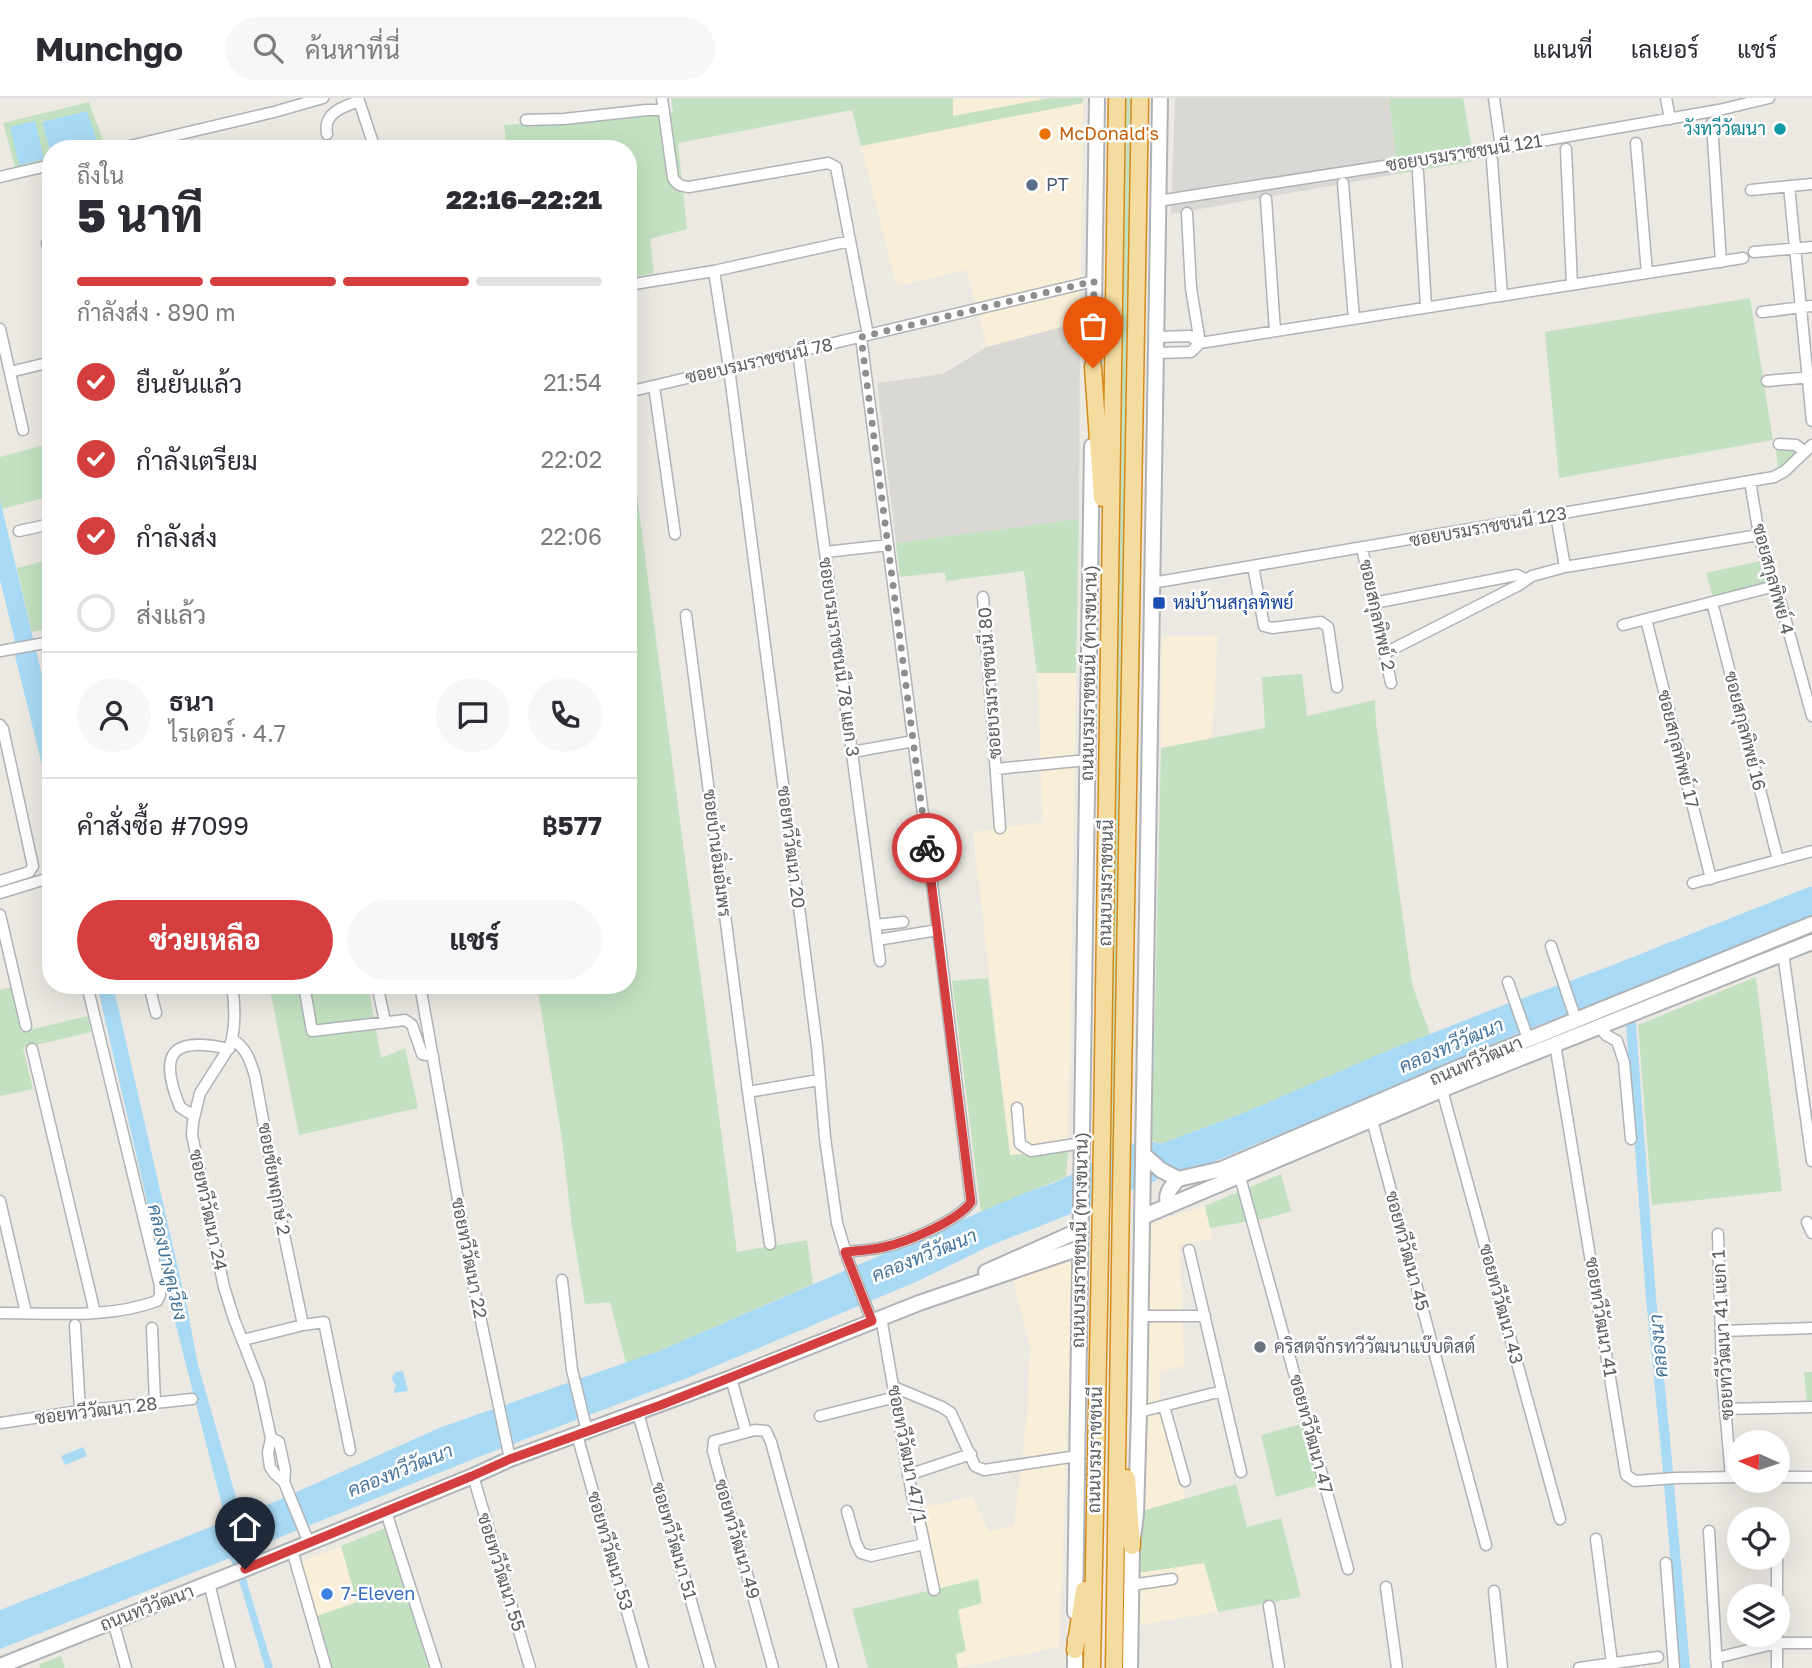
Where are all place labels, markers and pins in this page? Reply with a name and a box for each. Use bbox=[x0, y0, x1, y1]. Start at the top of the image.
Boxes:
place label: วังทวีวัฒนา bbox=[1683, 116, 1766, 139]
marker: วังทวีวัฒนา bbox=[1772, 121, 1788, 137]
place label: McDonald's bbox=[1059, 122, 1159, 144]
marker: McDonald's bbox=[1037, 126, 1053, 142]
place label: PT bbox=[1046, 173, 1069, 195]
marker: PT bbox=[1024, 177, 1040, 193]
pin bbox=[1063, 296, 1123, 368]
place label: หม่บ้านสกุลทิพย์ bbox=[1173, 590, 1294, 615]
marker: หม่บ้านสกุลทิพย์ bbox=[1151, 595, 1167, 611]
place label: คริสตจักรทวีวัฒนาแบ๊บติสต์ bbox=[1274, 1334, 1475, 1357]
marker: คริสตจักรทวีวัฒนาแบ๊บติสต์ bbox=[1252, 1339, 1268, 1355]
pin bbox=[215, 1497, 275, 1569]
place label: 7-Eleven bbox=[341, 1582, 415, 1604]
marker: 7-Eleven bbox=[319, 1586, 335, 1602]

